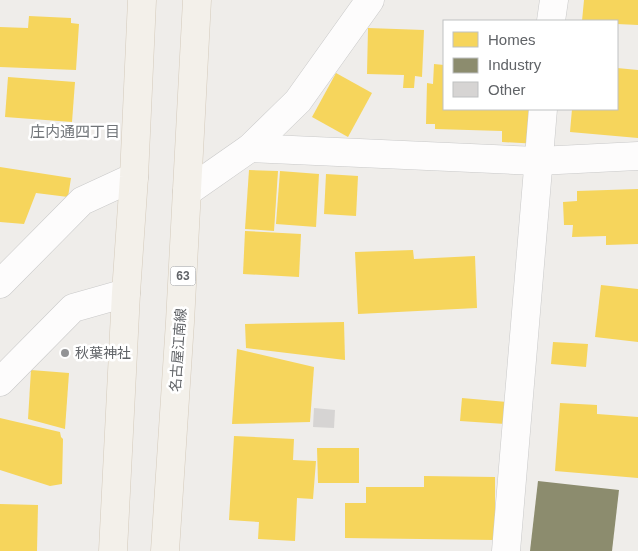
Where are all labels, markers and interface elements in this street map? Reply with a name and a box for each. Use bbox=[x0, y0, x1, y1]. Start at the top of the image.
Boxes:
legend bbox=[443, 20, 618, 110]
text: Homes bbox=[488, 31, 536, 48]
text: Industry bbox=[488, 56, 542, 73]
text: Other bbox=[488, 81, 526, 98]
district label: 庄内通四丁目 bbox=[30, 123, 120, 140]
road number: 63 bbox=[170, 266, 196, 286]
street label: 名古屋江南線 bbox=[167, 308, 189, 392]
place label: 秋葉神社 bbox=[75, 345, 131, 361]
marker: 秋葉神社 bbox=[59, 347, 71, 359]

